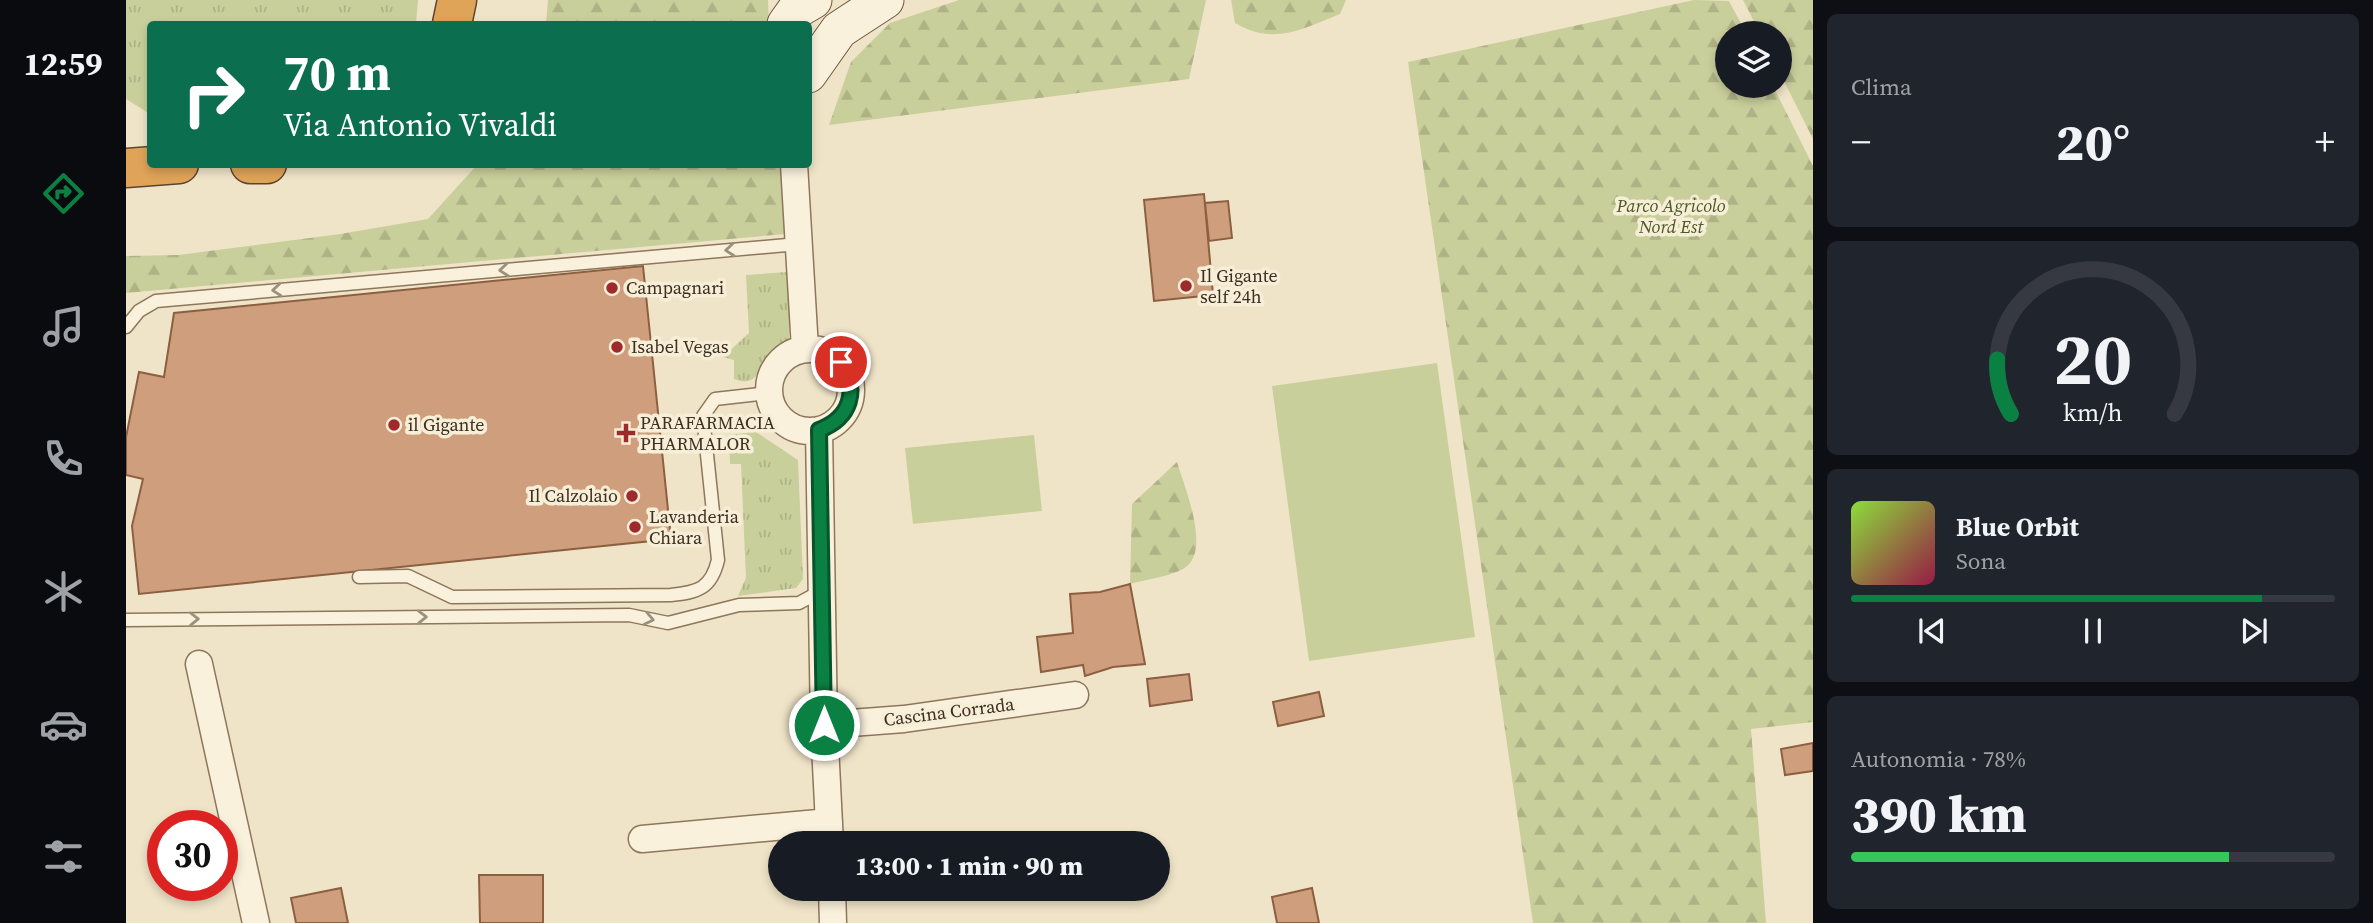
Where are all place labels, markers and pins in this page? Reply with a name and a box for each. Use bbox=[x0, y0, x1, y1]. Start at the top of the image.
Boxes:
place label: Il Gigante self 24h bbox=[1200, 263, 1278, 309]
place label: Campagnari bbox=[626, 275, 724, 300]
marker: Il Gigante self 24h bbox=[1178, 278, 1194, 294]
marker: Campagnari bbox=[604, 280, 620, 296]
pin bbox=[811, 332, 871, 392]
place label: Isabel Vegas bbox=[631, 334, 729, 359]
marker: Isabel Vegas bbox=[609, 339, 625, 355]
place label: PARAFARMACIA PHARMALOR bbox=[640, 410, 775, 456]
place label: il Gigante bbox=[408, 412, 484, 437]
marker: il Gigante bbox=[386, 417, 402, 433]
marker: PARAFARMACIA PHARMALOR bbox=[618, 425, 634, 441]
place label: Il Calzolaio bbox=[528, 483, 618, 508]
marker: Il Calzolaio bbox=[624, 488, 640, 504]
place label: Lavanderia Chiara bbox=[649, 504, 740, 550]
marker: Lavanderia Chiara bbox=[627, 519, 643, 535]

